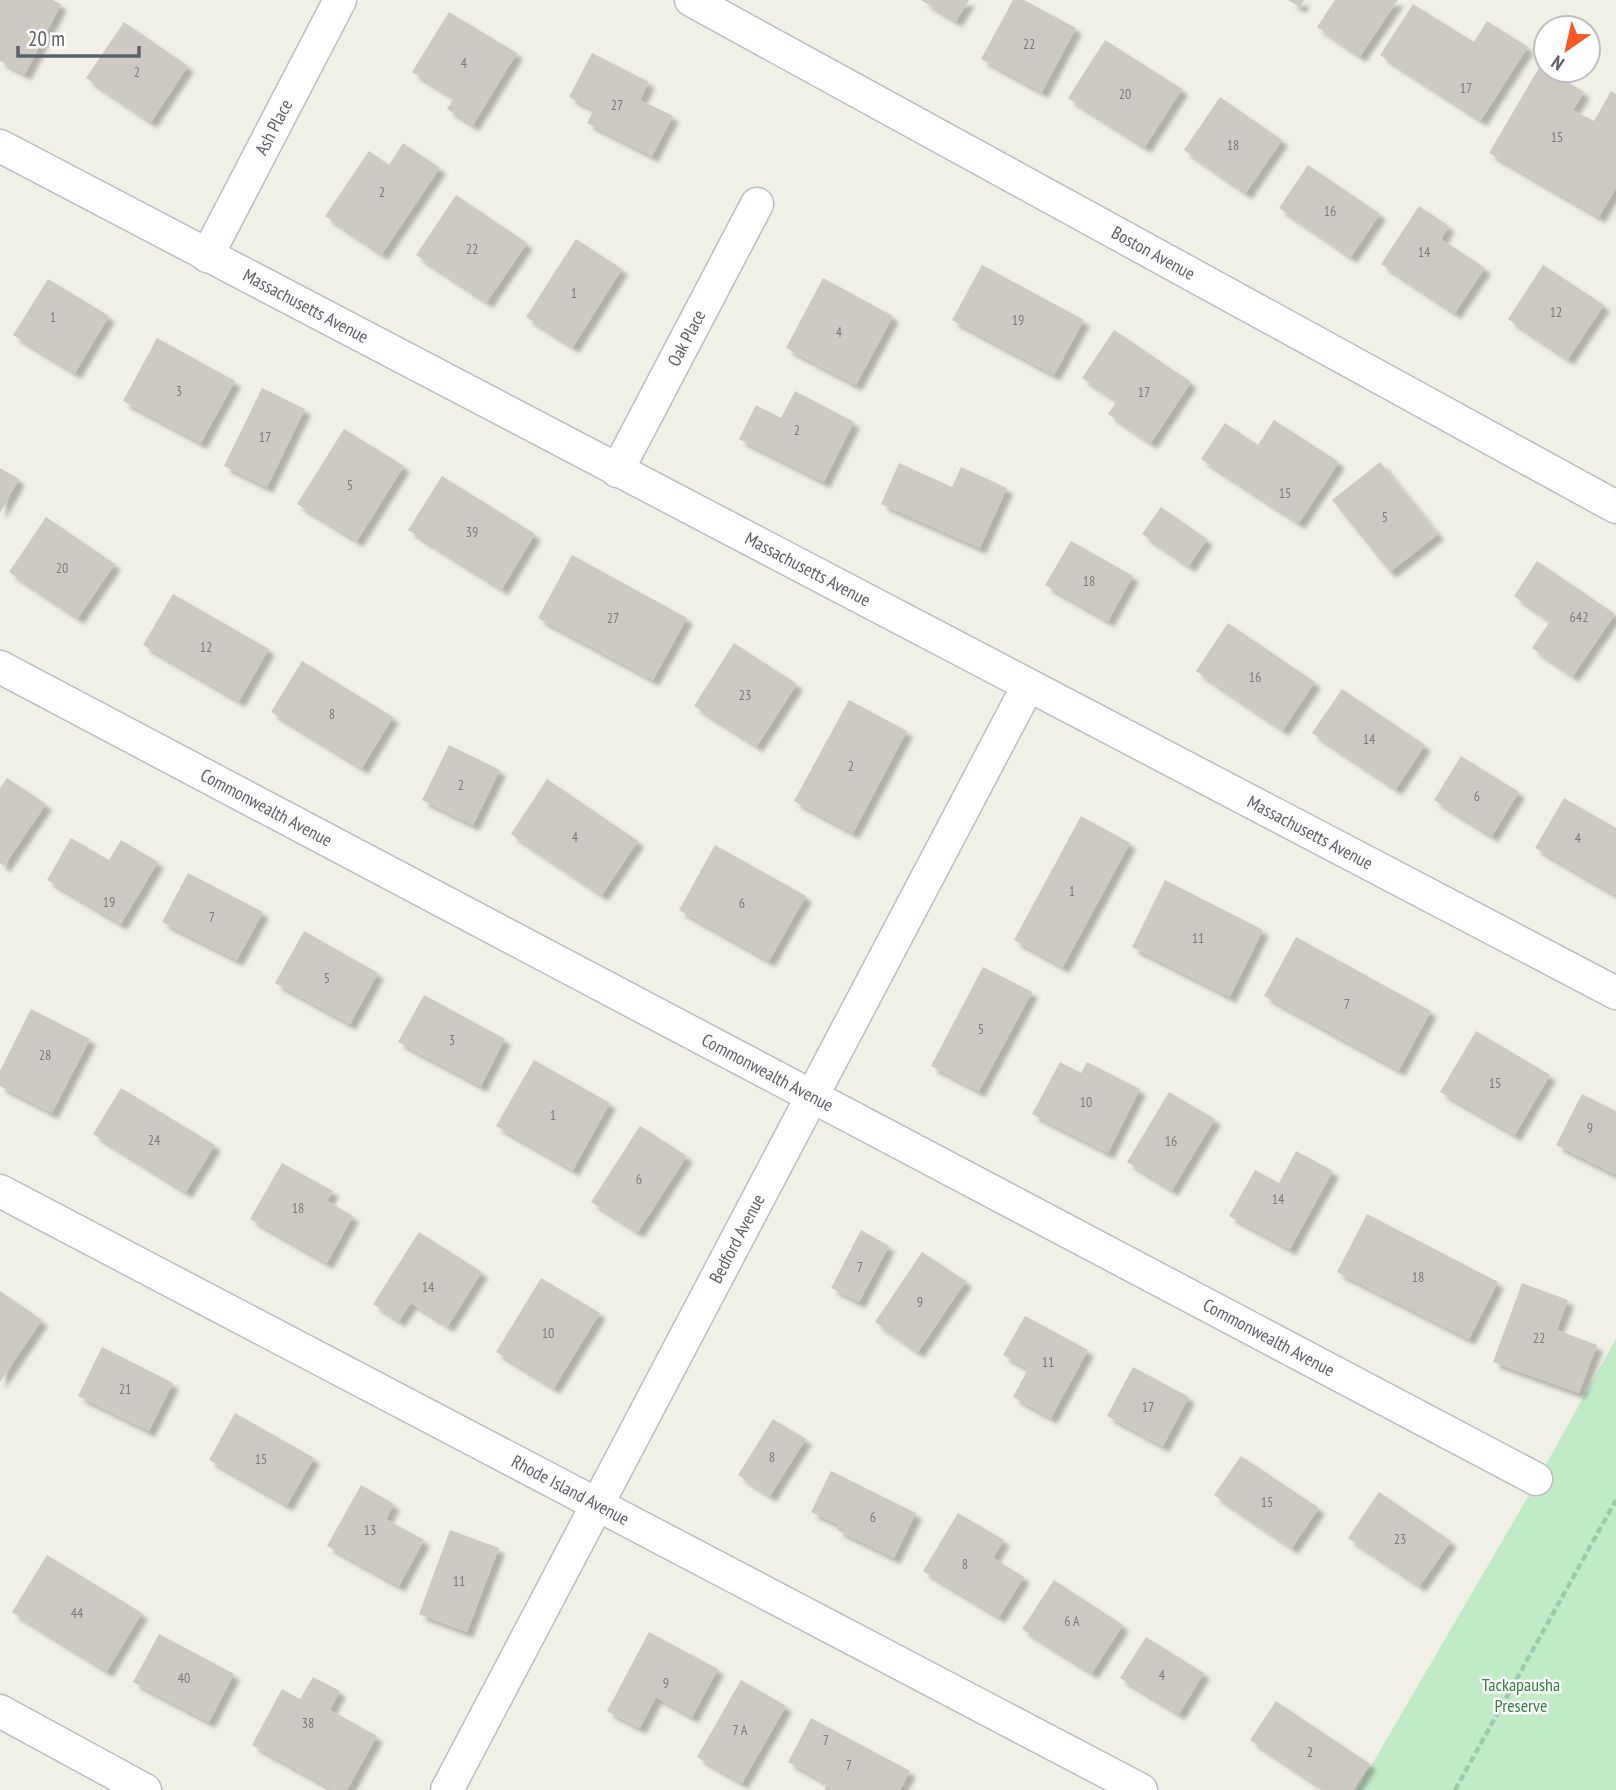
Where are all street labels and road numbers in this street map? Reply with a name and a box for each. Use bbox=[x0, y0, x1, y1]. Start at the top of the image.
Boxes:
street label: Ash Place bbox=[249, 95, 297, 159]
street label: Boston Avenue bbox=[1108, 221, 1199, 285]
street label: Massachusetts Avenue bbox=[239, 263, 373, 348]
street label: Oak Place bbox=[662, 306, 710, 370]
street label: Massachusetts Avenue bbox=[741, 527, 875, 611]
street label: Commonwealth Avenue bbox=[197, 763, 336, 851]
street label: Massachusetts Avenue bbox=[1243, 790, 1377, 875]
street label: Commonwealth Avenue bbox=[698, 1028, 837, 1116]
street label: Bedford Avenue bbox=[704, 1190, 770, 1287]
street label: Commonwealth Avenue bbox=[1199, 1293, 1339, 1381]
street label: Rhode Island Avenue bbox=[508, 1450, 633, 1530]

